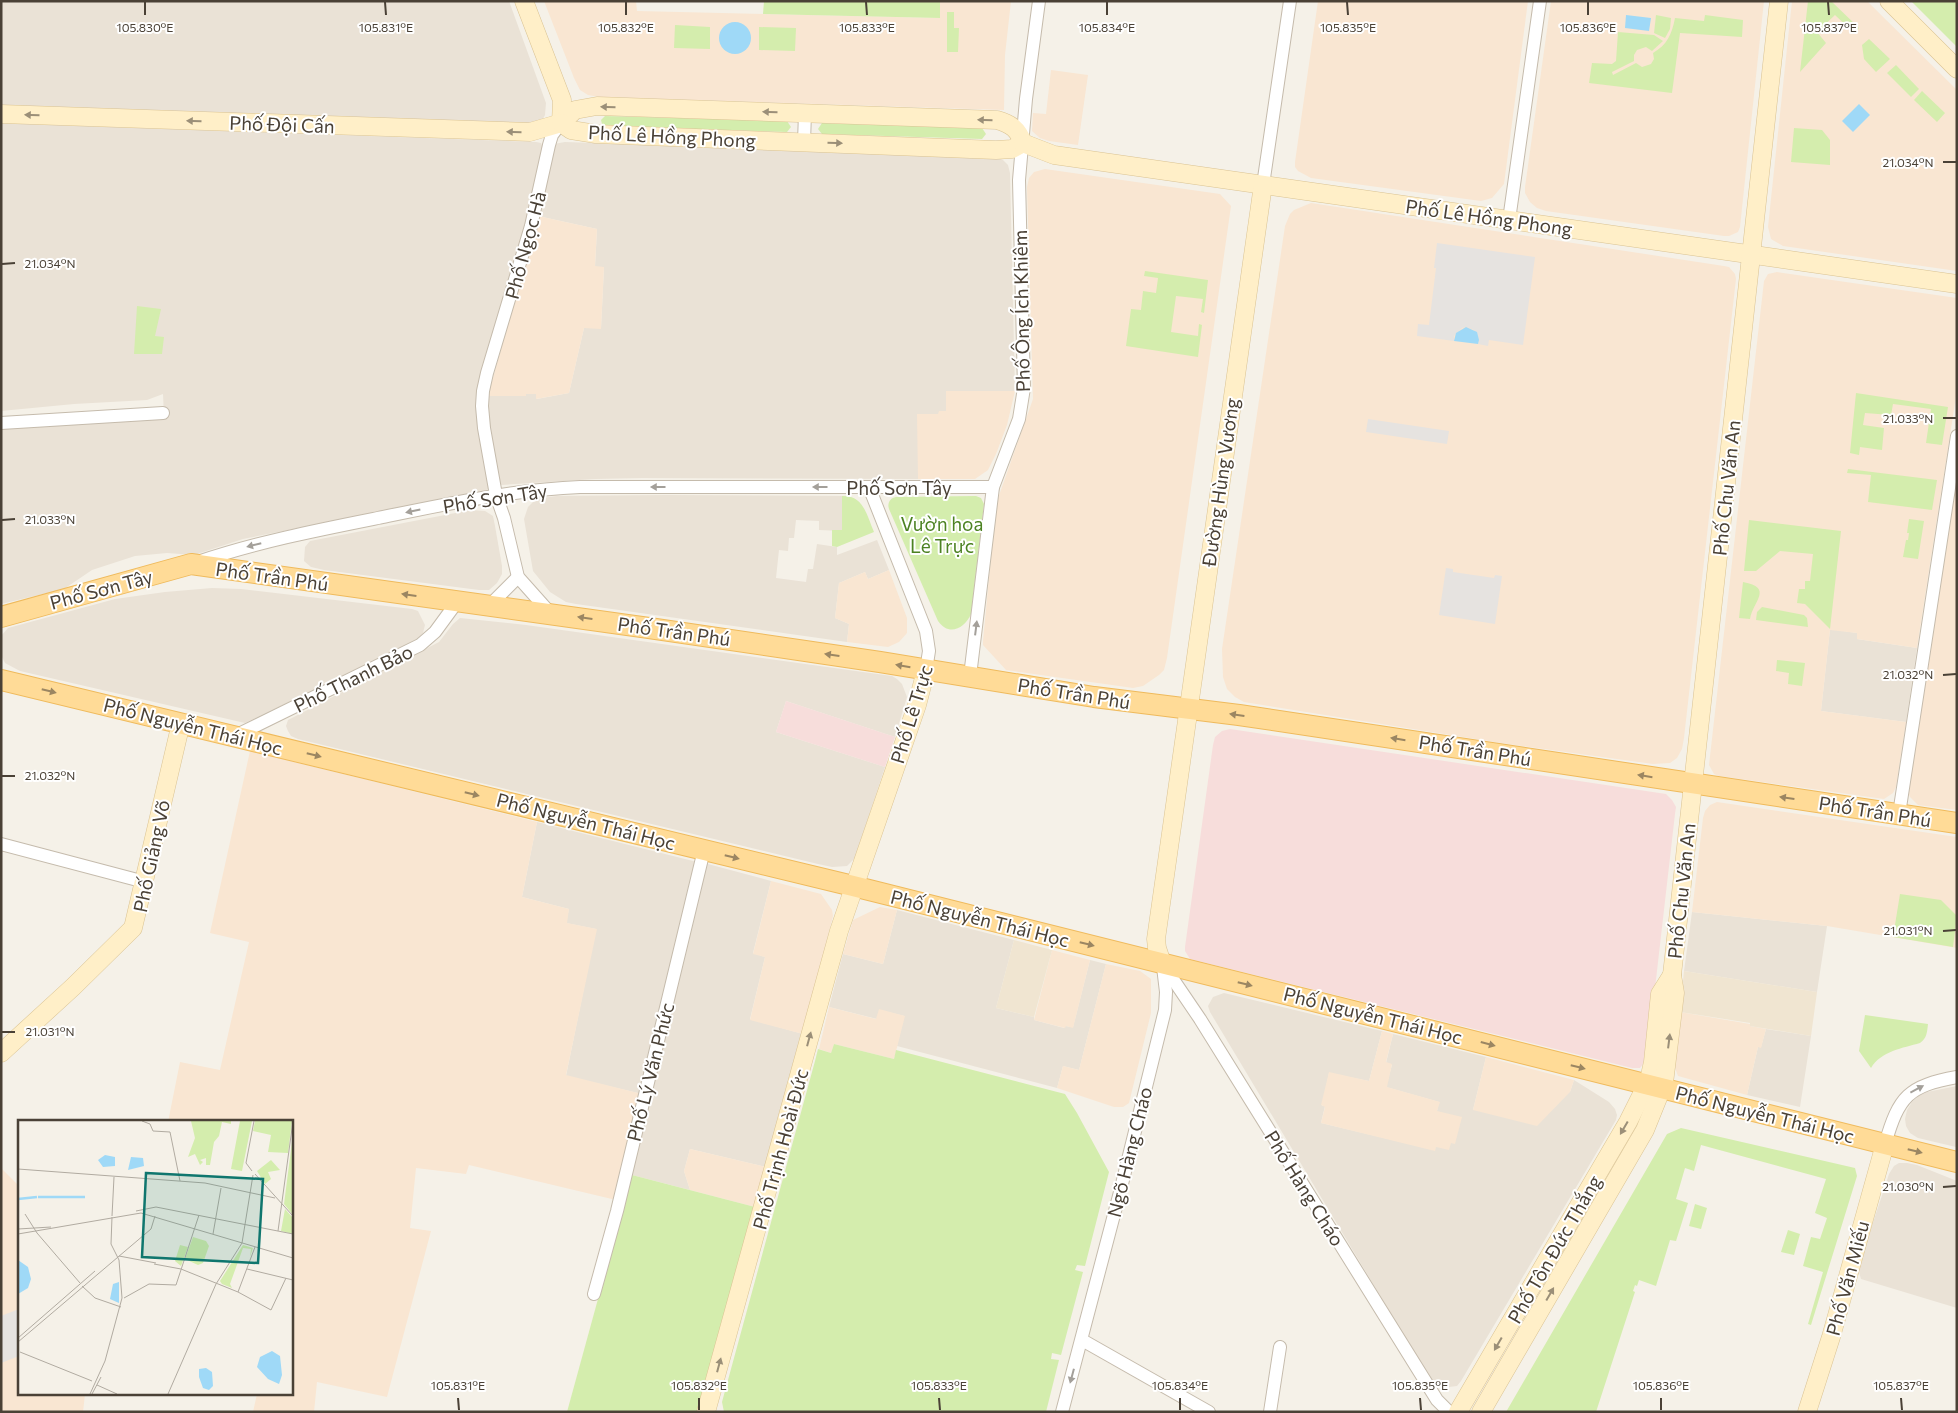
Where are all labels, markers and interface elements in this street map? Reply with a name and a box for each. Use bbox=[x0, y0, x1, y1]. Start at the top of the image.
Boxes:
text: 105.830°E bbox=[117, 20, 173, 34]
text: 105.831°E bbox=[359, 20, 413, 34]
text: 105.832°E bbox=[598, 20, 654, 34]
text: 105.833°E bbox=[839, 20, 895, 34]
text: 105.834°E bbox=[1079, 20, 1135, 34]
text: 105.835°E bbox=[1320, 20, 1376, 34]
text: 105.836°E bbox=[1560, 20, 1616, 34]
text: 105.837°E bbox=[1801, 20, 1857, 34]
one-way arrow bbox=[600, 102, 616, 110]
one-way arrow bbox=[762, 108, 778, 116]
one-way arrow bbox=[23, 111, 39, 119]
street label: Phố Đội Cấn bbox=[229, 111, 335, 137]
one-way arrow bbox=[977, 115, 993, 123]
one-way arrow bbox=[186, 116, 202, 124]
street label: Phố Lê Hồng Phong bbox=[587, 120, 757, 152]
one-way arrow bbox=[506, 127, 522, 135]
one-way arrow bbox=[827, 140, 843, 148]
text: 21.034°N bbox=[1883, 155, 1933, 169]
street label: Phố Ngọc Hà bbox=[500, 189, 550, 301]
street label: Phố Lê Hồng Phong bbox=[1404, 194, 1574, 240]
street label: Phố Ông Ích Khiêm bbox=[1007, 230, 1034, 392]
text: 21.034°N bbox=[25, 256, 75, 270]
street label: Đường Hùng Vương bbox=[1197, 396, 1243, 569]
text: 21.033°N bbox=[1883, 411, 1933, 425]
street label: Phố Chu Văn An bbox=[1707, 419, 1745, 557]
street label: Phố Sơn Tây bbox=[846, 476, 952, 499]
street label: Phố Sơn Tây bbox=[441, 478, 549, 518]
one-way arrow bbox=[650, 483, 666, 491]
one-way arrow bbox=[812, 483, 828, 491]
one-way arrow bbox=[406, 507, 421, 515]
text: 21.033°N bbox=[25, 512, 75, 526]
park label: Vườn hoa Lê Trực bbox=[901, 512, 983, 557]
one-way arrow bbox=[247, 541, 262, 549]
street label: Phố Trần Phú bbox=[214, 557, 330, 595]
street label: Phố Sơn Tây bbox=[47, 564, 155, 614]
one-way arrow bbox=[401, 591, 417, 599]
street label: Phố Trần Phú bbox=[616, 612, 732, 650]
one-way arrow bbox=[576, 614, 592, 622]
one-way arrow bbox=[972, 620, 980, 636]
street label: Phố Thanh Bảo bbox=[290, 639, 416, 717]
one-way arrow bbox=[824, 650, 840, 658]
street label: Phố Lê Trực bbox=[885, 662, 937, 766]
one-way arrow bbox=[895, 662, 911, 670]
text: 21.032°N bbox=[1883, 667, 1933, 681]
street label: Phố Trần Phú bbox=[1016, 673, 1132, 713]
one-way arrow bbox=[41, 687, 56, 695]
street label: Phố Nguyễn Thái Học bbox=[101, 693, 285, 759]
one-way arrow bbox=[1229, 711, 1245, 719]
street label: Phố Trần Phú bbox=[1417, 730, 1533, 770]
one-way arrow bbox=[1389, 734, 1405, 742]
one-way arrow bbox=[306, 751, 321, 759]
text: 21.032°N bbox=[25, 768, 75, 782]
one-way arrow bbox=[1637, 772, 1653, 780]
street label: Phố Nguyễn Thái Học bbox=[494, 788, 678, 854]
one-way arrow bbox=[464, 790, 479, 798]
street label: Phố Trần Phú bbox=[1817, 791, 1933, 831]
one-way arrow bbox=[1779, 793, 1795, 801]
street label: Phố Giảng Võ bbox=[128, 798, 174, 914]
street label: Phố Chu Văn An bbox=[1662, 822, 1700, 960]
one-way arrow bbox=[724, 853, 739, 861]
street label: Phố Nguyễn Thái Học bbox=[888, 885, 1072, 951]
text: 21.031°N bbox=[1884, 923, 1932, 937]
one-way arrow bbox=[1080, 940, 1095, 948]
one-way arrow bbox=[1237, 980, 1252, 988]
street label: Phố Nguyễn Thái Học bbox=[1281, 982, 1465, 1048]
street label: Phố Lý Văn Phức bbox=[622, 1000, 678, 1144]
text: 21.031°N bbox=[26, 1024, 74, 1038]
one-way arrow bbox=[806, 1032, 814, 1047]
one-way arrow bbox=[1665, 1033, 1673, 1049]
one-way arrow bbox=[1480, 1040, 1495, 1048]
one-way arrow bbox=[1570, 1063, 1585, 1071]
street label: Phố Trịnh Hoài Đức bbox=[747, 1066, 813, 1232]
street label: Phố Nguyễn Thái Học bbox=[1673, 1081, 1857, 1147]
street label: Ngõ Hàng Cháo bbox=[1102, 1084, 1156, 1220]
one-way arrow bbox=[1910, 1084, 1924, 1093]
inset map bbox=[18, 1120, 292, 1396]
one-way arrow bbox=[1620, 1121, 1628, 1136]
street label: Phố Hàng Cháo bbox=[1260, 1126, 1350, 1250]
one-way arrow bbox=[1907, 1147, 1922, 1155]
street label: Phố Tôn Đức Thắng bbox=[1502, 1171, 1606, 1327]
text: 21.030°N bbox=[1882, 1179, 1934, 1193]
street label: Phố Văn Miếu bbox=[1821, 1218, 1873, 1338]
one-way arrow bbox=[1546, 1287, 1554, 1301]
one-way arrow bbox=[1493, 1338, 1502, 1351]
one-way arrow bbox=[716, 1357, 724, 1372]
one-way arrow bbox=[1068, 1368, 1076, 1383]
text: 105.831°E bbox=[431, 1378, 485, 1392]
text: 105.832°E bbox=[671, 1378, 727, 1392]
text: 105.833°E bbox=[911, 1378, 967, 1392]
text: 105.834°E bbox=[1152, 1378, 1208, 1392]
text: 105.835°E bbox=[1392, 1378, 1448, 1392]
text: 105.836°E bbox=[1633, 1378, 1689, 1392]
text: 105.837°E bbox=[1873, 1378, 1929, 1392]

